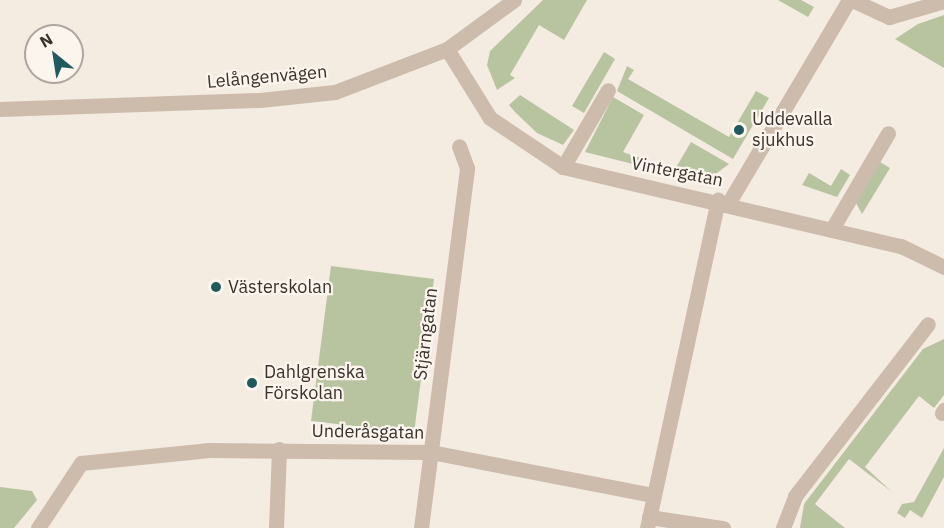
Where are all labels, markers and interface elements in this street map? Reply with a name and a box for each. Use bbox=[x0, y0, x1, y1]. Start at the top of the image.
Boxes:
north arrow bbox=[24, 24, 84, 84]
text: N bbox=[36, 29, 56, 52]
street label: Lelångenvägen bbox=[206, 61, 328, 93]
place label: Uddevalla sjukhus bbox=[752, 109, 832, 152]
marker: Uddevalla sjukhus bbox=[730, 121, 748, 139]
street label: Vintergatan bbox=[629, 153, 725, 191]
place label: Västerskolan bbox=[228, 276, 332, 298]
marker: Västerskolan bbox=[209, 280, 223, 294]
street label: Stjärngatan bbox=[410, 287, 442, 381]
place label: Dahlgrenska Förskolan bbox=[264, 362, 365, 404]
marker: Dahlgrenska Förskolan bbox=[245, 376, 259, 390]
street label: Underåsgatan bbox=[311, 420, 425, 444]

